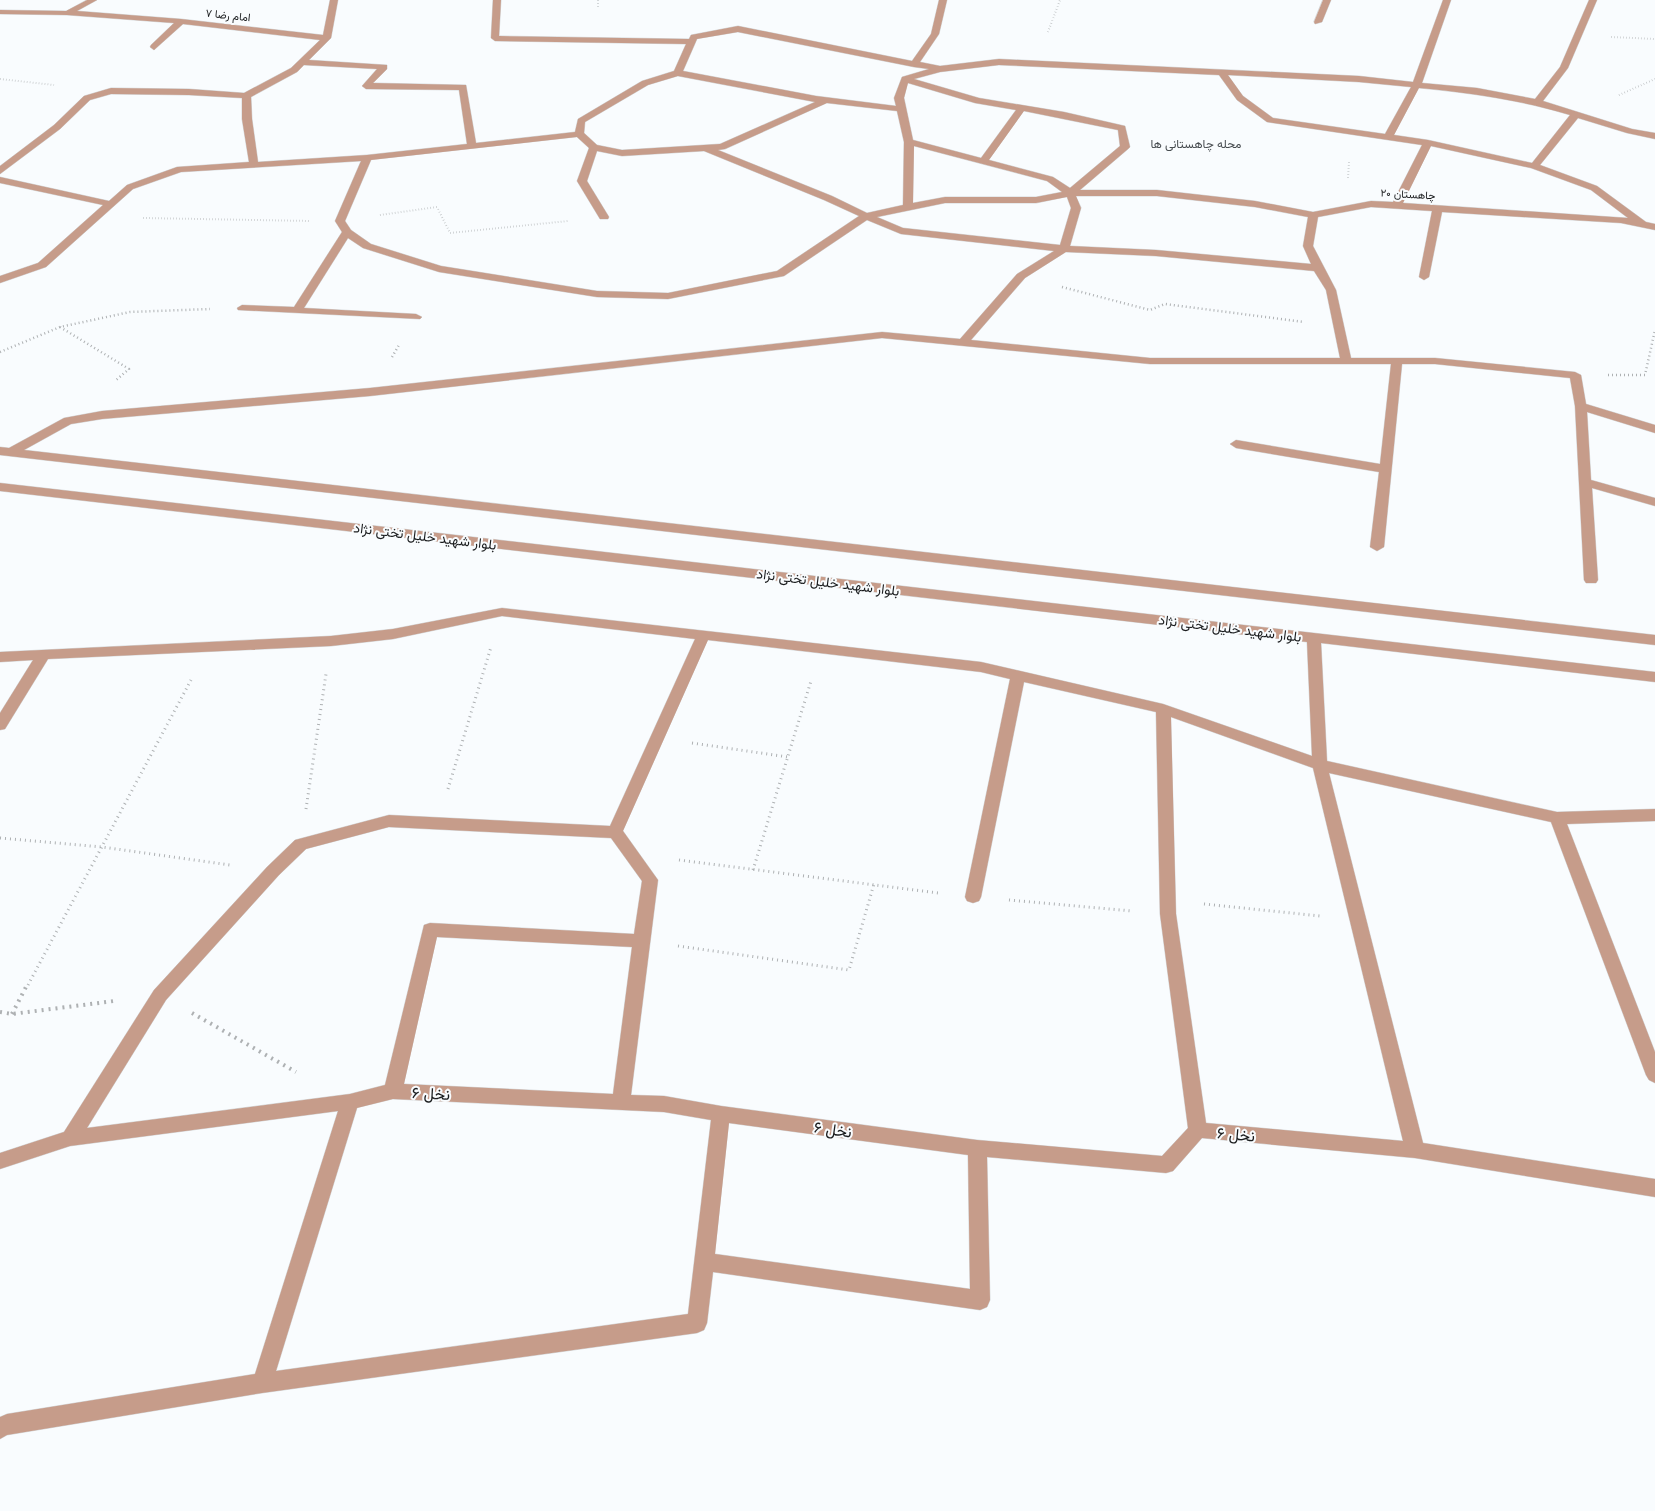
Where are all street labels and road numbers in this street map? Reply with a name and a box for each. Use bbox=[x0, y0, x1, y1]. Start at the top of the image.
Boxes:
street label: امام رضا ۷ bbox=[205, 6, 251, 25]
street label: چاهستان ۲۰ bbox=[1380, 186, 1436, 203]
street label: بلوار شهید خلیل تختی نژاد bbox=[353, 518, 497, 554]
street label: بلوار شهید خلیل تختی نژاد bbox=[756, 564, 900, 600]
street label: بلوار شهید خلیل تختی نژاد bbox=[1158, 610, 1302, 646]
street label: نخل ۶ bbox=[411, 1082, 451, 1105]
street label: نخل ۶ bbox=[813, 1116, 853, 1143]
street label: نخل ۶ bbox=[1216, 1122, 1256, 1147]

